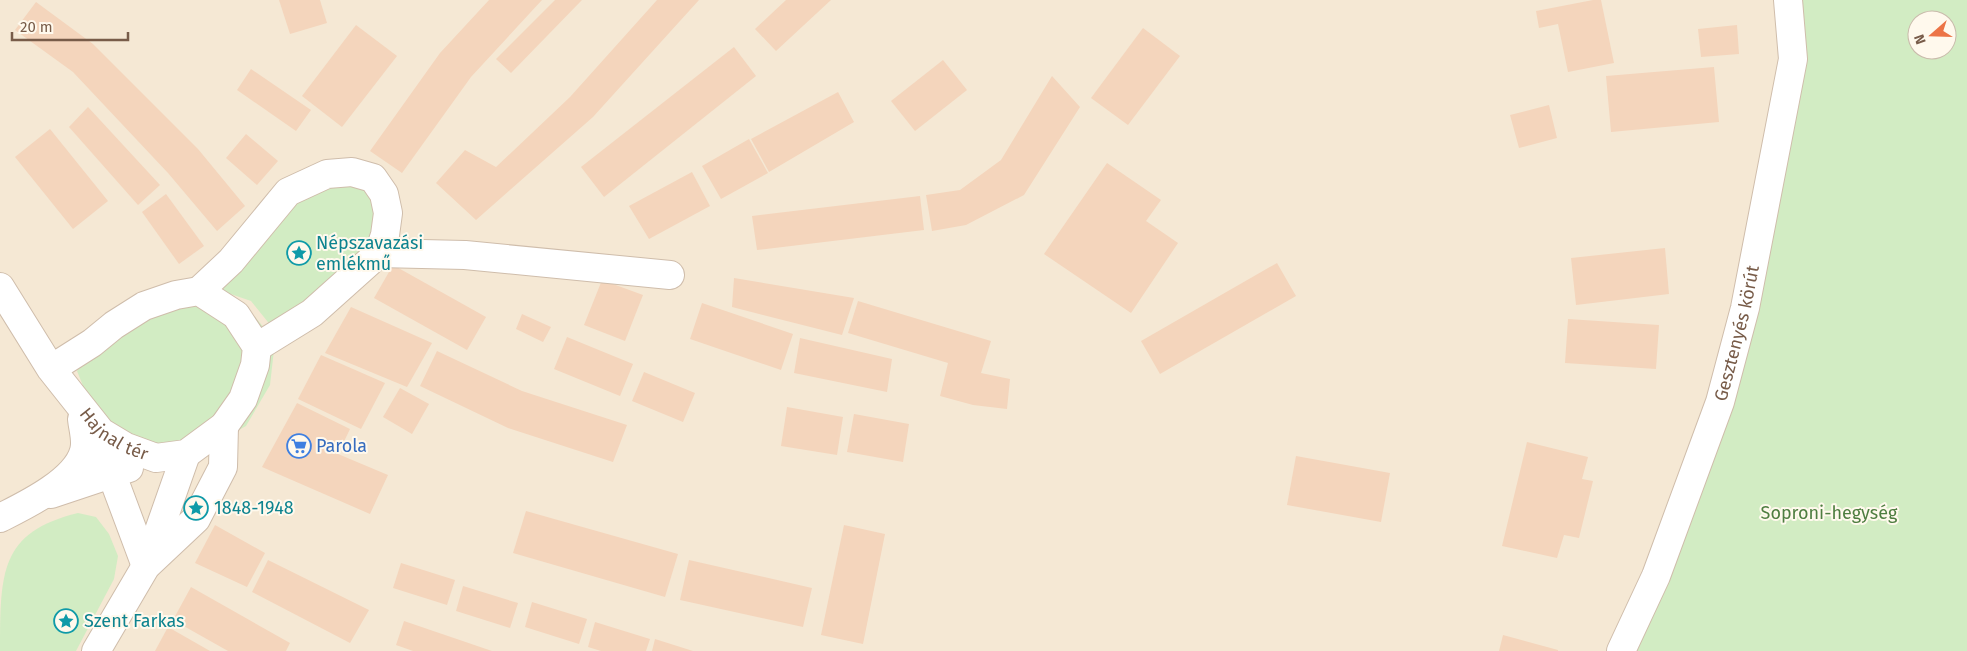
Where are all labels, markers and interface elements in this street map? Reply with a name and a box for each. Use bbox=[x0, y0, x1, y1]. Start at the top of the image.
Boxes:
scale bar bbox=[12, 10, 129, 42]
north arrow bbox=[1907, 10, 1957, 60]
text: 20 m bbox=[20, 18, 53, 36]
text: N bbox=[1911, 32, 1930, 47]
place label: Népszavazási emlékmű bbox=[316, 232, 423, 275]
place icon: Népszavazási emlékmű bbox=[286, 240, 312, 266]
street label: Gesztenyés körút bbox=[1710, 263, 1764, 404]
street label: Hajnal tér bbox=[75, 403, 151, 465]
supermarket icon: Parola bbox=[286, 433, 312, 459]
place label: Parola bbox=[316, 435, 367, 457]
place icon: 1848-1948 bbox=[183, 495, 209, 521]
place label: 1848-1948 bbox=[214, 497, 294, 519]
park label: Soproni-hegység bbox=[1761, 502, 1898, 524]
place icon: Szent Farkas bbox=[53, 608, 79, 634]
place label: Szent Farkas bbox=[84, 610, 184, 632]

